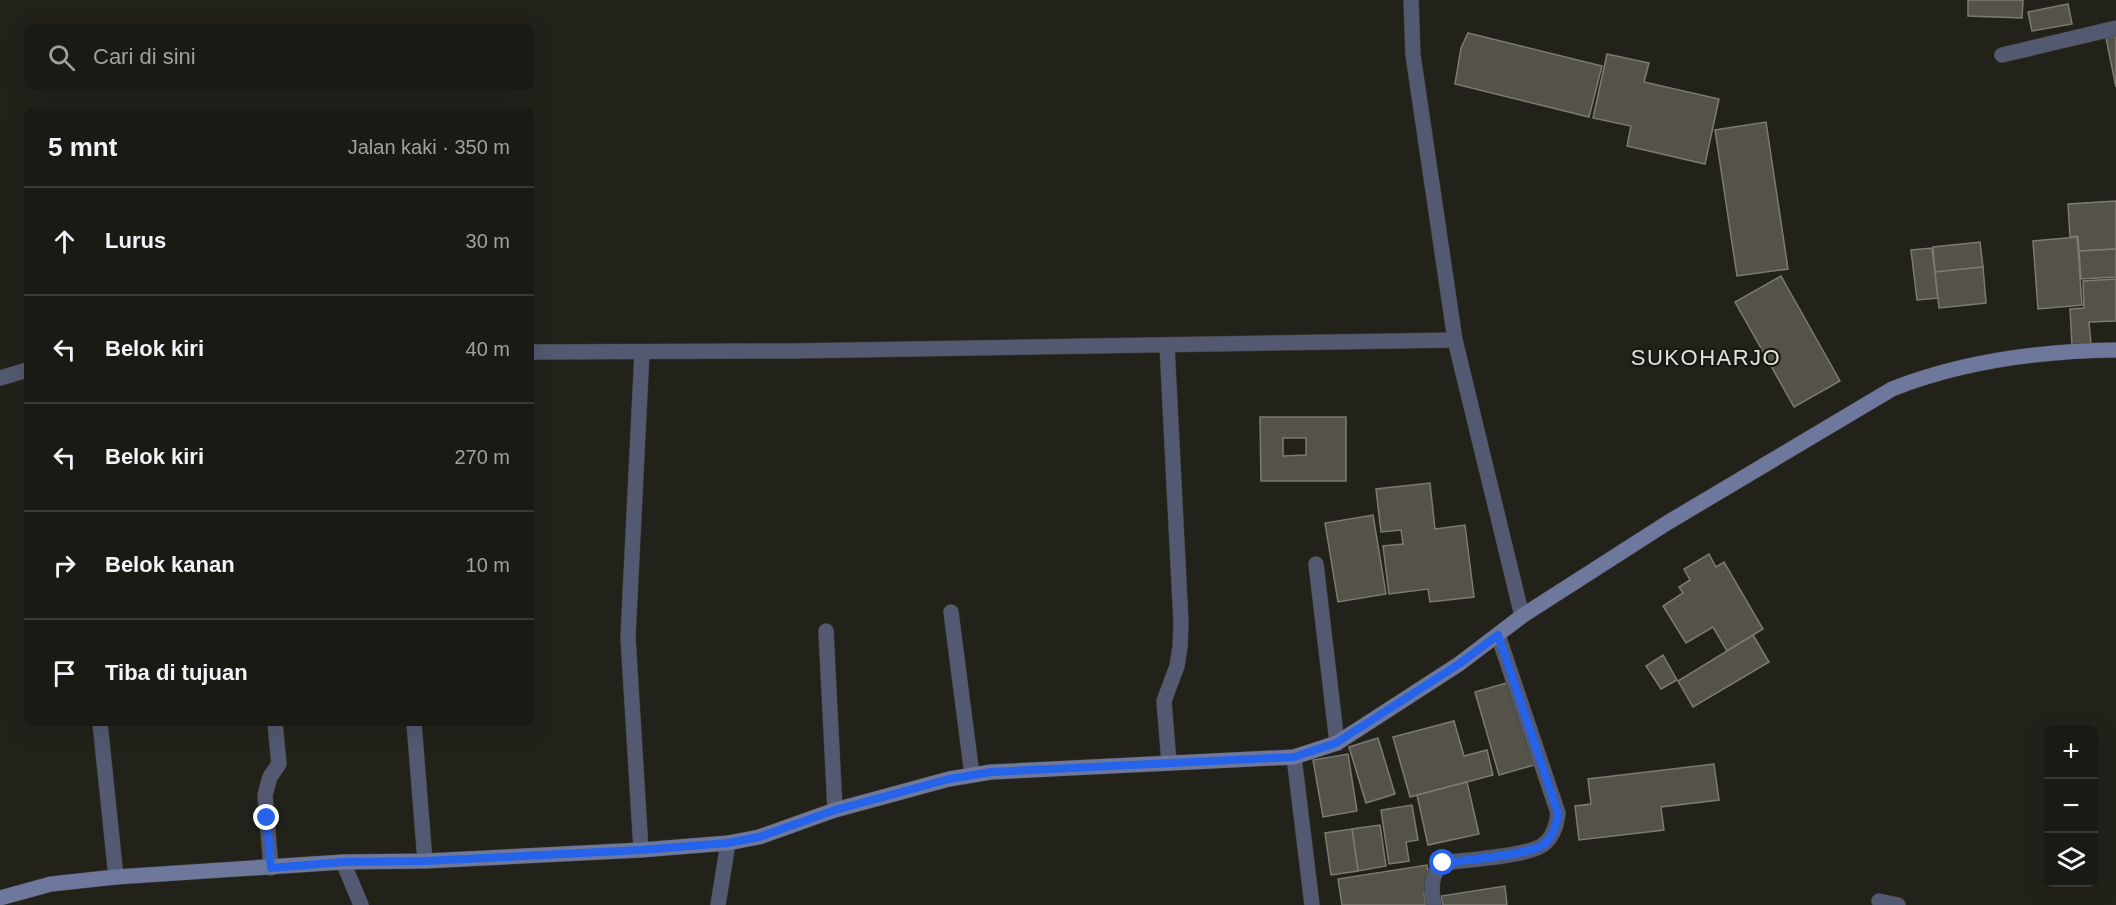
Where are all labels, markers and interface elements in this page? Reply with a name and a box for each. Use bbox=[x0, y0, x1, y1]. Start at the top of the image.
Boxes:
search box bbox=[24, 24, 534, 90]
icon: search bbox=[45, 41, 78, 74]
text: Cari di sini bbox=[93, 44, 196, 69]
text: 5 mnt bbox=[48, 132, 117, 162]
text: Jalan kaki · 350 m bbox=[348, 136, 510, 158]
icon: ahead bbox=[48, 225, 81, 258]
text: Lurus bbox=[105, 228, 166, 253]
text: 30 m bbox=[466, 230, 510, 252]
icon: left bbox=[48, 333, 81, 366]
text: Belok kiri bbox=[105, 336, 204, 361]
text: 40 m bbox=[466, 338, 510, 360]
district label: SUKOHARJO bbox=[1631, 345, 1781, 370]
icon: left bbox=[48, 441, 81, 474]
text: Belok kiri bbox=[105, 444, 204, 469]
text: 270 m bbox=[454, 446, 510, 468]
icon: right bbox=[48, 549, 81, 582]
text: Belok kanan bbox=[105, 552, 235, 577]
text: 10 m bbox=[466, 554, 510, 576]
icon: arrive bbox=[48, 657, 81, 690]
text: Tiba di tujuan bbox=[105, 660, 248, 685]
map controls bbox=[2044, 725, 2098, 887]
button: + bbox=[2044, 725, 2098, 779]
button: − bbox=[2044, 779, 2098, 833]
route end bbox=[253, 804, 279, 830]
button: layers bbox=[2044, 833, 2098, 887]
route start bbox=[1429, 849, 1455, 875]

